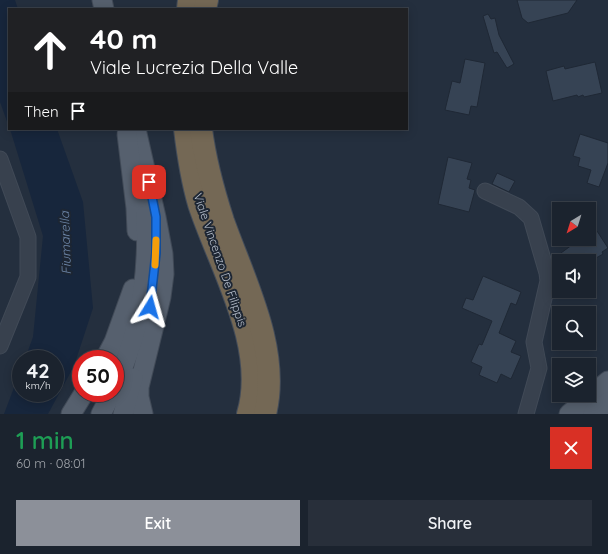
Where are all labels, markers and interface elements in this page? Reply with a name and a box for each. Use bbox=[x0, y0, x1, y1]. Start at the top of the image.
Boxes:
text: 40 m bbox=[90, 21, 157, 56]
icon: ahead bbox=[24, 24, 76, 76]
text: Viale Lucrezia Della Valle bbox=[90, 56, 298, 79]
icon: arrive bbox=[67, 100, 89, 122]
text: Then bbox=[24, 102, 59, 121]
pin bbox=[132, 165, 166, 199]
icon: arrive bbox=[138, 171, 160, 193]
street label: Viale Vincenzo De Filippis bbox=[191, 191, 251, 329]
north arrow bbox=[552, 202, 596, 246]
map controls bbox=[552, 202, 596, 402]
water label: Fiumarella bbox=[56, 210, 74, 275]
button: sound bbox=[552, 254, 596, 298]
position arrow bbox=[129, 286, 171, 328]
button: search bbox=[552, 306, 596, 350]
speed limit sign: 50 bbox=[72, 350, 124, 402]
text: 42 bbox=[26, 358, 50, 383]
button: layers bbox=[552, 358, 596, 402]
text: km/h bbox=[25, 379, 51, 392]
text: 1 min bbox=[16, 425, 74, 455]
button: close bbox=[550, 427, 592, 469]
text: 60 m · 08:01 bbox=[16, 455, 86, 471]
button: Exit bbox=[16, 500, 300, 546]
button: Share bbox=[308, 500, 592, 546]

